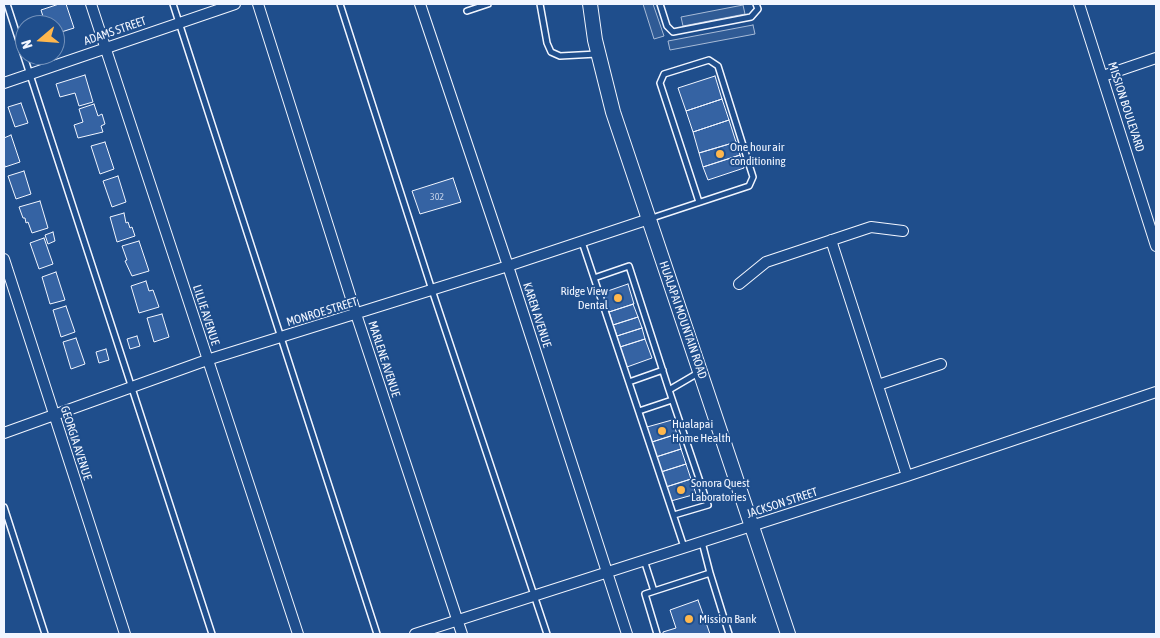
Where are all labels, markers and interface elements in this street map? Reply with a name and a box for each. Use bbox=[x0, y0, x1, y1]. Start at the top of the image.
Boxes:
street label: ADAMS STREET bbox=[82, 14, 148, 48]
north arrow bbox=[15, 15, 65, 65]
text: N bbox=[18, 38, 36, 51]
street label: MISSION BOULEVARD bbox=[1105, 60, 1147, 154]
place label: One hour air conditioning bbox=[730, 140, 786, 168]
marker: One hour air conditioning bbox=[714, 148, 726, 160]
house number: 302 bbox=[430, 191, 444, 203]
street label: HUALAPAI MOUNTAIN ROAD bbox=[656, 259, 710, 381]
street label: KAREN AVENUE bbox=[520, 281, 554, 349]
street label: LILLIE AVENUE bbox=[189, 283, 223, 347]
place label: Ridge View Dental bbox=[560, 284, 608, 312]
marker: Ridge View Dental bbox=[612, 292, 624, 304]
street label: MONROE STREET bbox=[285, 294, 359, 330]
street label: MARLENE AVENUE bbox=[365, 319, 403, 399]
street label: GEORGIA AVENUE bbox=[57, 404, 95, 482]
place label: Hualapai Home Health bbox=[672, 417, 731, 445]
marker: Hualapai Home Health bbox=[656, 425, 668, 437]
place label: Sonora Quest Laboratories bbox=[691, 476, 750, 504]
marker: Sonora Quest Laboratories bbox=[675, 484, 687, 496]
street label: JACKSON STREET bbox=[745, 485, 819, 521]
place label: Mission Bank bbox=[699, 612, 757, 626]
marker: Mission Bank bbox=[683, 613, 695, 625]

